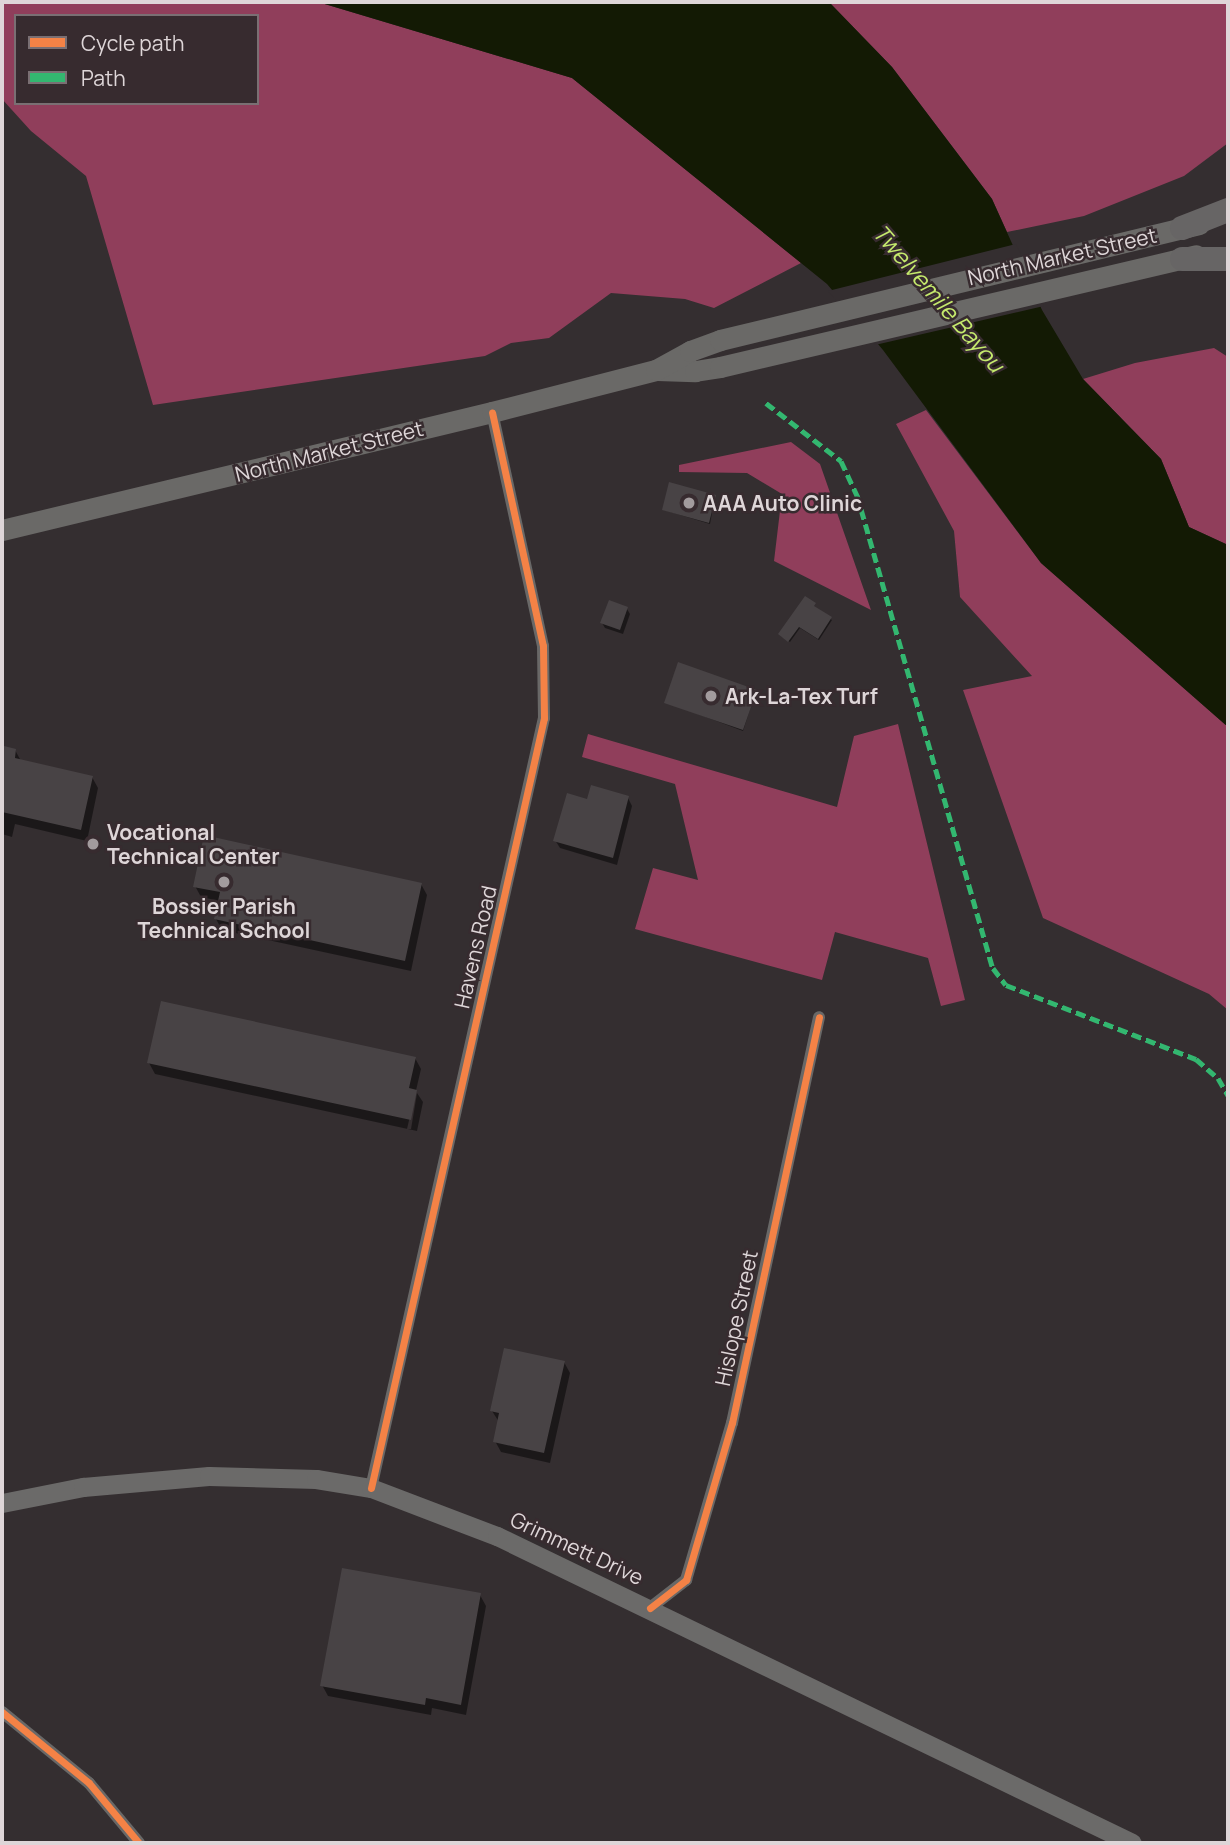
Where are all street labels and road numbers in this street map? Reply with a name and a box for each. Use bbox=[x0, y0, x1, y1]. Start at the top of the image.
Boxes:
street label: North Market Street bbox=[965, 222, 1159, 290]
street label: North Market Street bbox=[232, 415, 426, 487]
street label: Havens Road bbox=[449, 883, 501, 1011]
street label: Hislope Street bbox=[709, 1248, 763, 1388]
street label: Grimmett Drive bbox=[506, 1506, 648, 1590]

